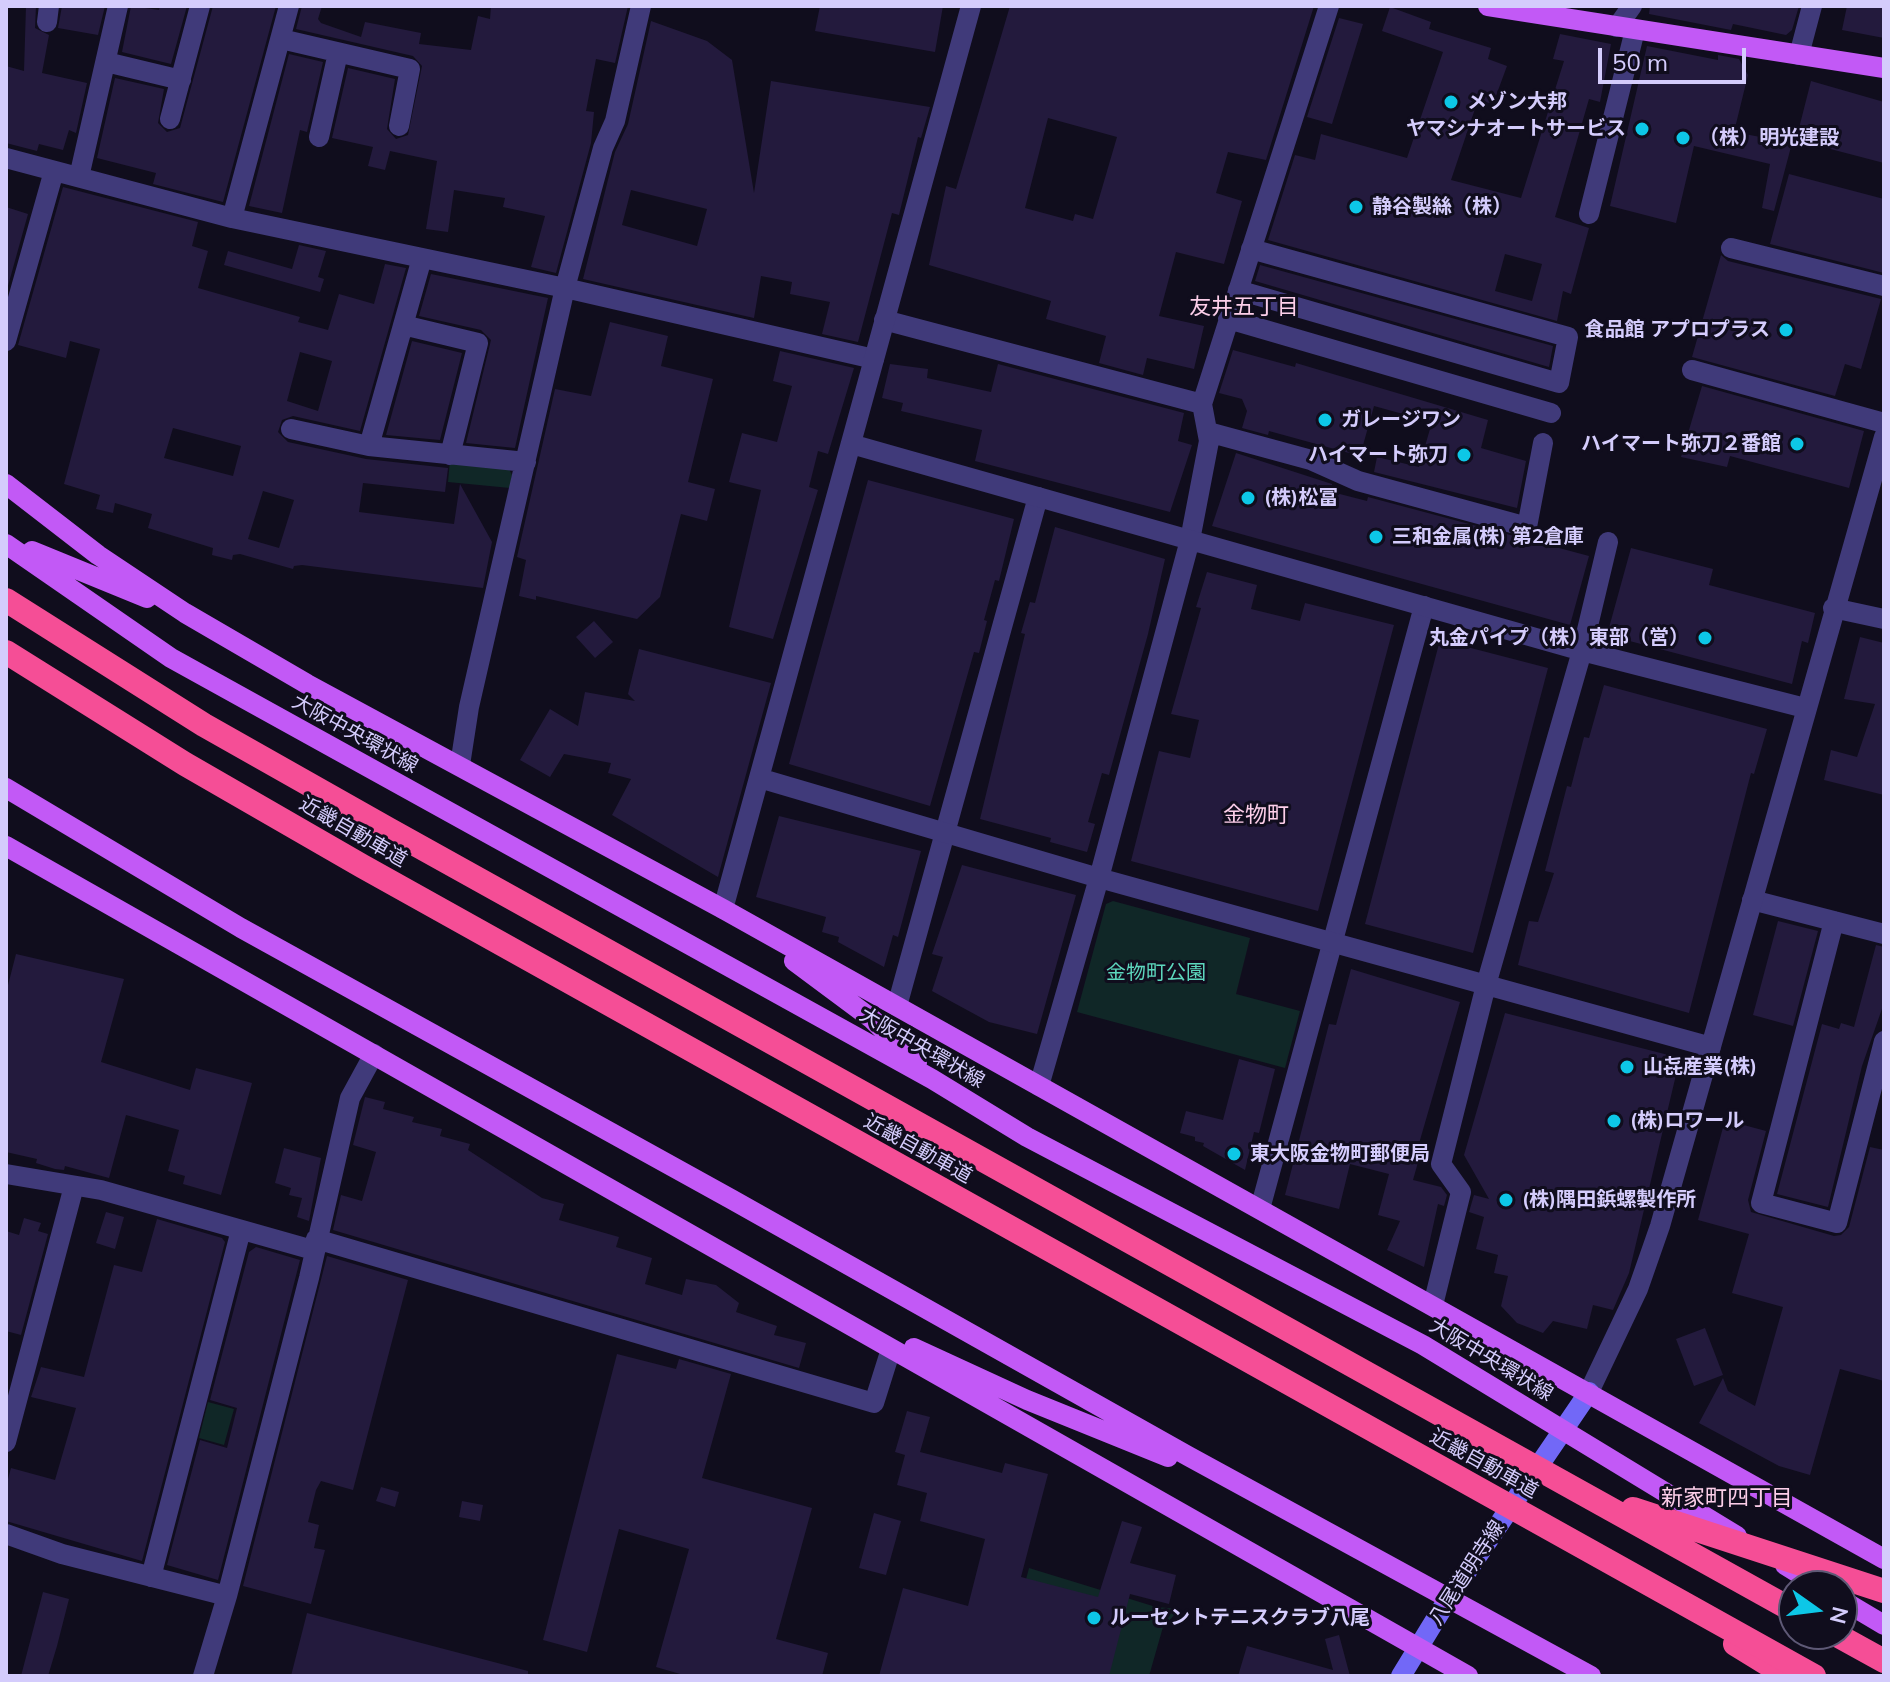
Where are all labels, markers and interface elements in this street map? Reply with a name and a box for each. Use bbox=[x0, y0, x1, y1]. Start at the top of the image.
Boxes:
scale bar bbox=[1602, 32, 1750, 82]
text: 50 m bbox=[1612, 47, 1668, 77]
place label: メゾン大邦 bbox=[1467, 90, 1567, 114]
marker: メゾン大邦 bbox=[1442, 93, 1460, 111]
place label: ヤマシナオートサービス bbox=[1406, 117, 1626, 141]
marker: ヤマシナオートサービス bbox=[1633, 120, 1651, 138]
place label: （株）明光建設 bbox=[1699, 126, 1839, 150]
marker: （株）明光建設 bbox=[1674, 129, 1692, 147]
place label: 静谷製絲（株） bbox=[1372, 195, 1512, 219]
marker: 静谷製絲（株） bbox=[1347, 198, 1365, 216]
district label: 友井五丁目 bbox=[1189, 294, 1299, 320]
place label: 食品館 アプロプラス bbox=[1585, 318, 1770, 342]
marker: 食品館 アプロプラス bbox=[1777, 321, 1795, 339]
place label: ガレージワン bbox=[1341, 408, 1461, 432]
marker: ガレージワン bbox=[1316, 411, 1334, 429]
place label: ハイマート弥刀２番館 bbox=[1581, 432, 1781, 456]
marker: ハイマート弥刀２番館 bbox=[1788, 435, 1806, 453]
place label: ハイマート弥刀 bbox=[1308, 443, 1448, 467]
marker: ハイマート弥刀 bbox=[1455, 446, 1473, 464]
place label: (株)松冨 bbox=[1264, 486, 1338, 510]
marker: (株)松冨 bbox=[1239, 489, 1257, 507]
place label: 三和金属(株) 第2倉庫 bbox=[1392, 525, 1584, 549]
marker: 三和金属(株) 第2倉庫 bbox=[1367, 528, 1385, 546]
place label: 丸金パイプ（株）東部（営） bbox=[1429, 626, 1689, 650]
marker: 丸金パイプ（株）東部（営） bbox=[1696, 629, 1714, 647]
street label: 大阪中央環状線 bbox=[288, 690, 422, 778]
street label: 近畿自動車道 bbox=[295, 792, 411, 872]
district label: 金物町 bbox=[1223, 802, 1289, 828]
park label: 金物町公園 bbox=[1106, 961, 1206, 985]
street label: 大阪中央環状線 bbox=[855, 1003, 989, 1093]
place label: 山㐂産業(株) bbox=[1643, 1055, 1757, 1079]
marker: 山㐂産業(株) bbox=[1618, 1058, 1636, 1076]
street label: 近畿自動車道 bbox=[860, 1109, 976, 1189]
place label: (株)ロワール bbox=[1630, 1109, 1744, 1133]
marker: (株)ロワール bbox=[1605, 1112, 1623, 1130]
place label: 東大阪金物町郵便局 bbox=[1250, 1142, 1430, 1166]
marker: 東大阪金物町郵便局 bbox=[1225, 1145, 1243, 1163]
place label: (株)隅田鋲螺製作所 bbox=[1522, 1188, 1696, 1212]
marker: (株)隅田鋲螺製作所 bbox=[1497, 1191, 1515, 1209]
street label: 大阪中央環状線 bbox=[1425, 1314, 1557, 1406]
street label: 近畿自動車道 bbox=[1426, 1424, 1542, 1504]
district label: 新家町四丁目 bbox=[1661, 1485, 1793, 1511]
street label: 八尾道明寺線 bbox=[1424, 1516, 1510, 1630]
north arrow bbox=[1778, 1570, 1858, 1650]
text: N bbox=[1824, 1604, 1855, 1627]
place label: ルーセントテニスクラブ八尾 bbox=[1110, 1606, 1370, 1630]
marker: ルーセントテニスクラブ八尾 bbox=[1085, 1609, 1103, 1627]

